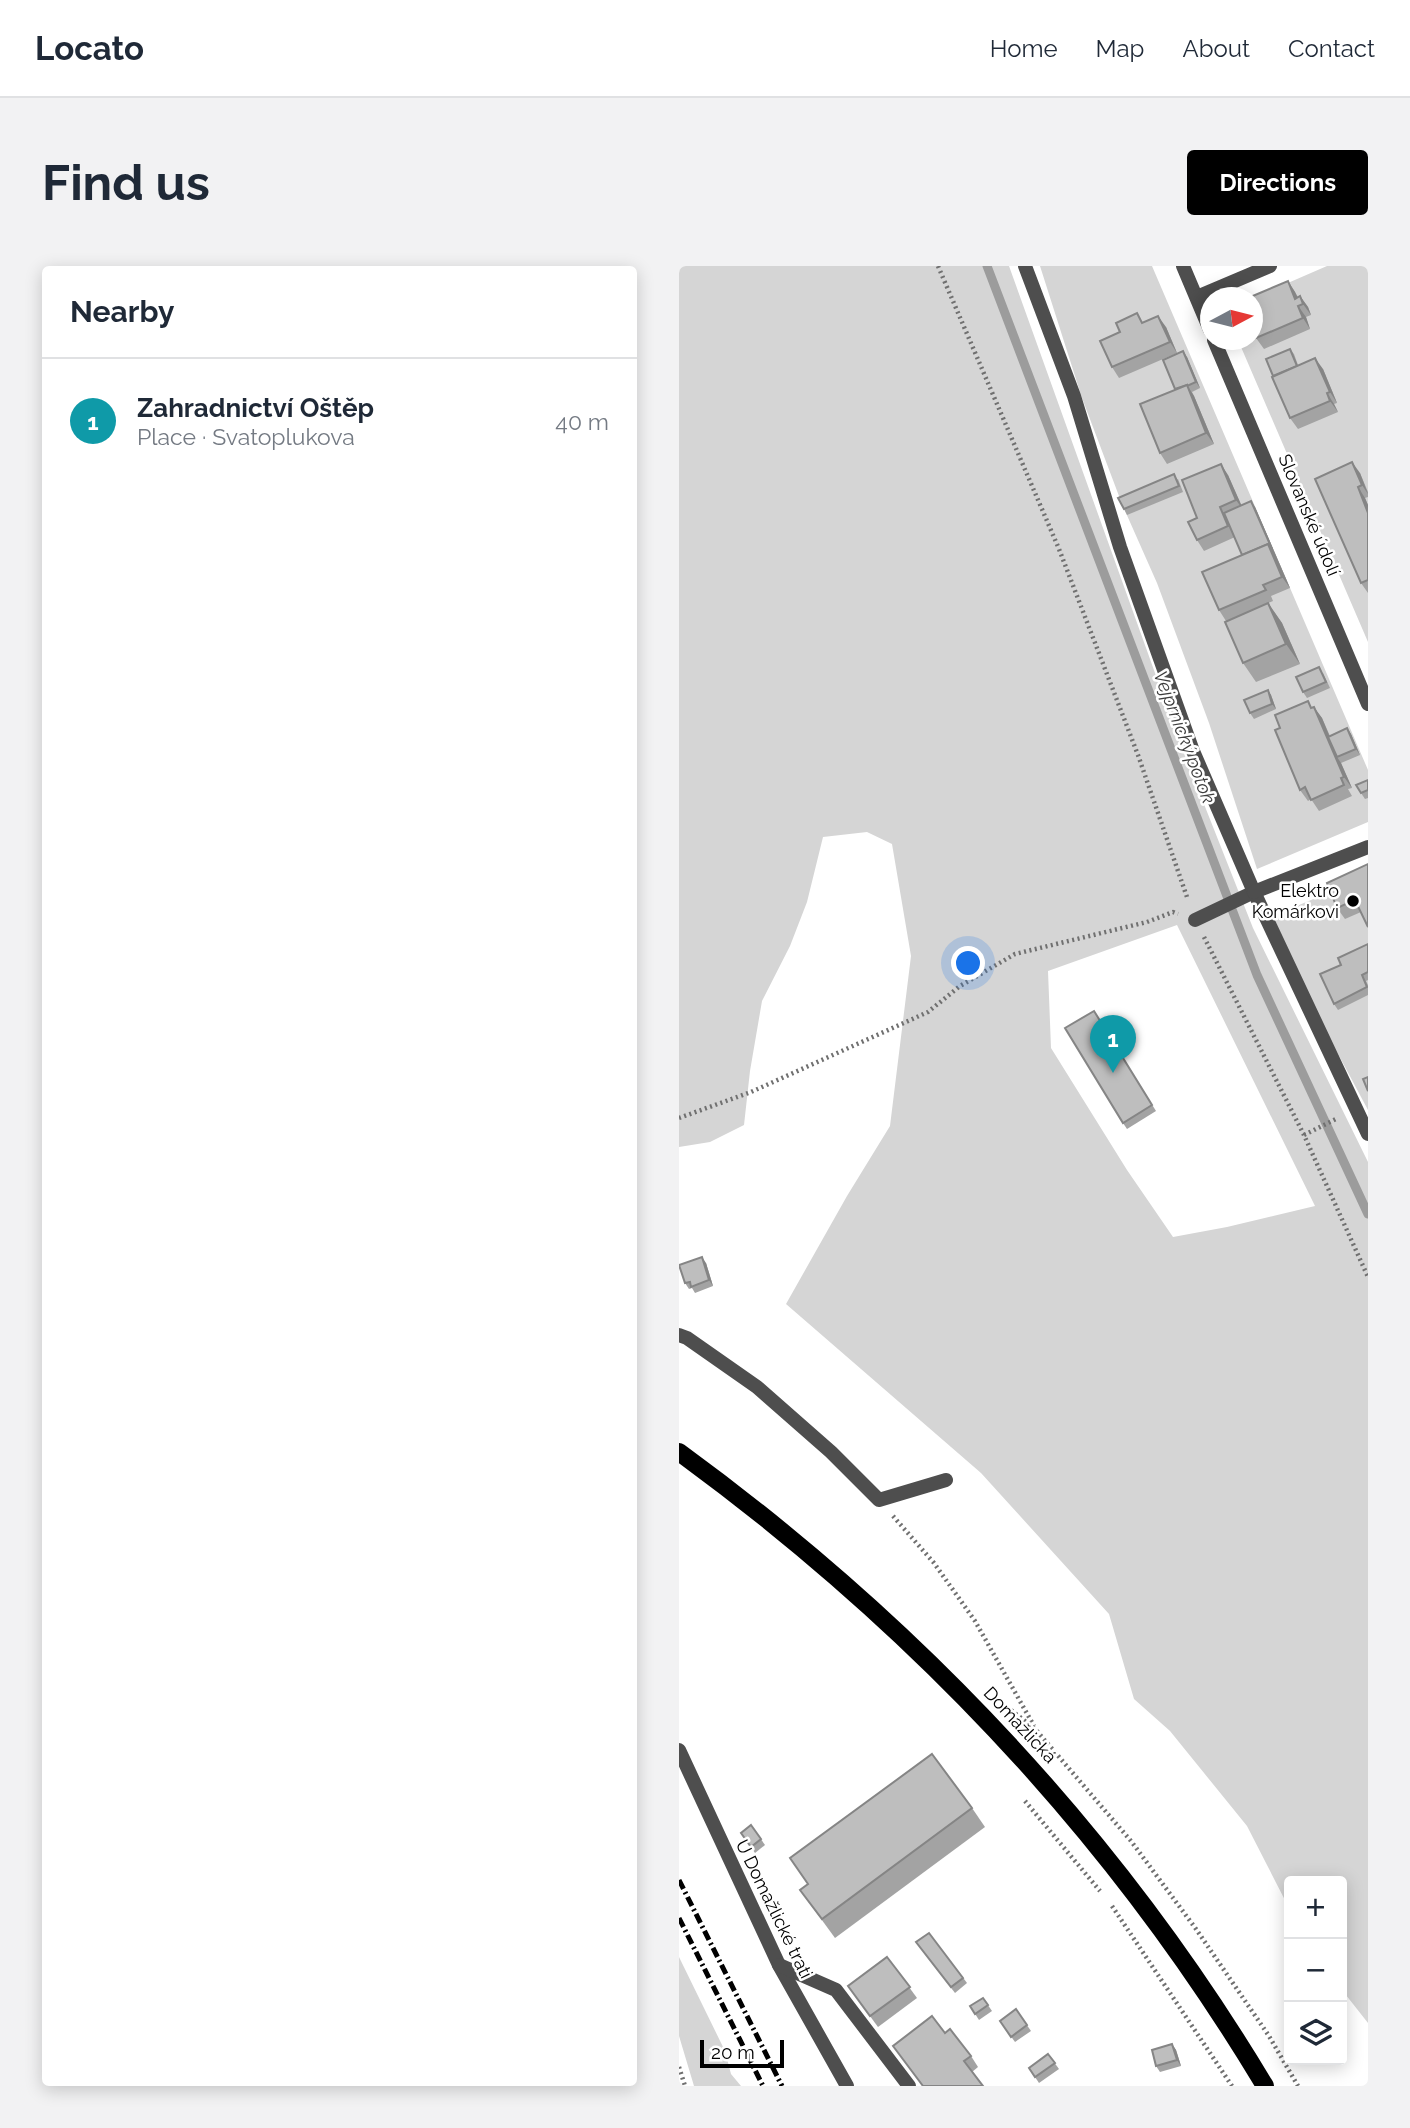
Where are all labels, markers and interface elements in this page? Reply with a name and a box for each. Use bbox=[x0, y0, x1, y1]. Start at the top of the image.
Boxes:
text: Locato bbox=[35, 29, 144, 68]
text: Home bbox=[990, 34, 1058, 63]
text: Map bbox=[1096, 34, 1144, 63]
text: About bbox=[1182, 34, 1250, 63]
text: Contact bbox=[1288, 34, 1375, 63]
button: Directions bbox=[1187, 150, 1368, 215]
text: Find us bbox=[42, 154, 210, 211]
north arrow bbox=[1200, 287, 1263, 350]
text: Nearby bbox=[70, 294, 174, 329]
text: Zahradnictví Oštěp bbox=[137, 393, 374, 423]
text: 1 bbox=[87, 408, 99, 435]
text: 40 m bbox=[555, 408, 609, 435]
text: Place · Svatoplukova bbox=[137, 423, 355, 450]
street label: Slovanské údolí bbox=[1274, 451, 1345, 579]
water label: Vejprnický potok bbox=[1150, 667, 1220, 807]
place label: Elektro Komárkovi bbox=[1252, 880, 1339, 922]
marker: Elektro Komárkovi bbox=[1345, 893, 1361, 909]
your location bbox=[951, 946, 985, 980]
pin: 1 bbox=[1090, 1015, 1136, 1073]
street label: Domažlická bbox=[980, 1682, 1061, 1767]
street label: U Domažlické trati bbox=[732, 1836, 817, 1982]
map controls bbox=[1284, 1876, 1347, 2065]
button: + bbox=[1284, 1876, 1347, 1939]
button: − bbox=[1284, 1939, 1347, 2002]
button: layers bbox=[1284, 2002, 1347, 2065]
scale bar bbox=[700, 2037, 784, 2069]
text: 20 m bbox=[711, 2041, 755, 2063]

